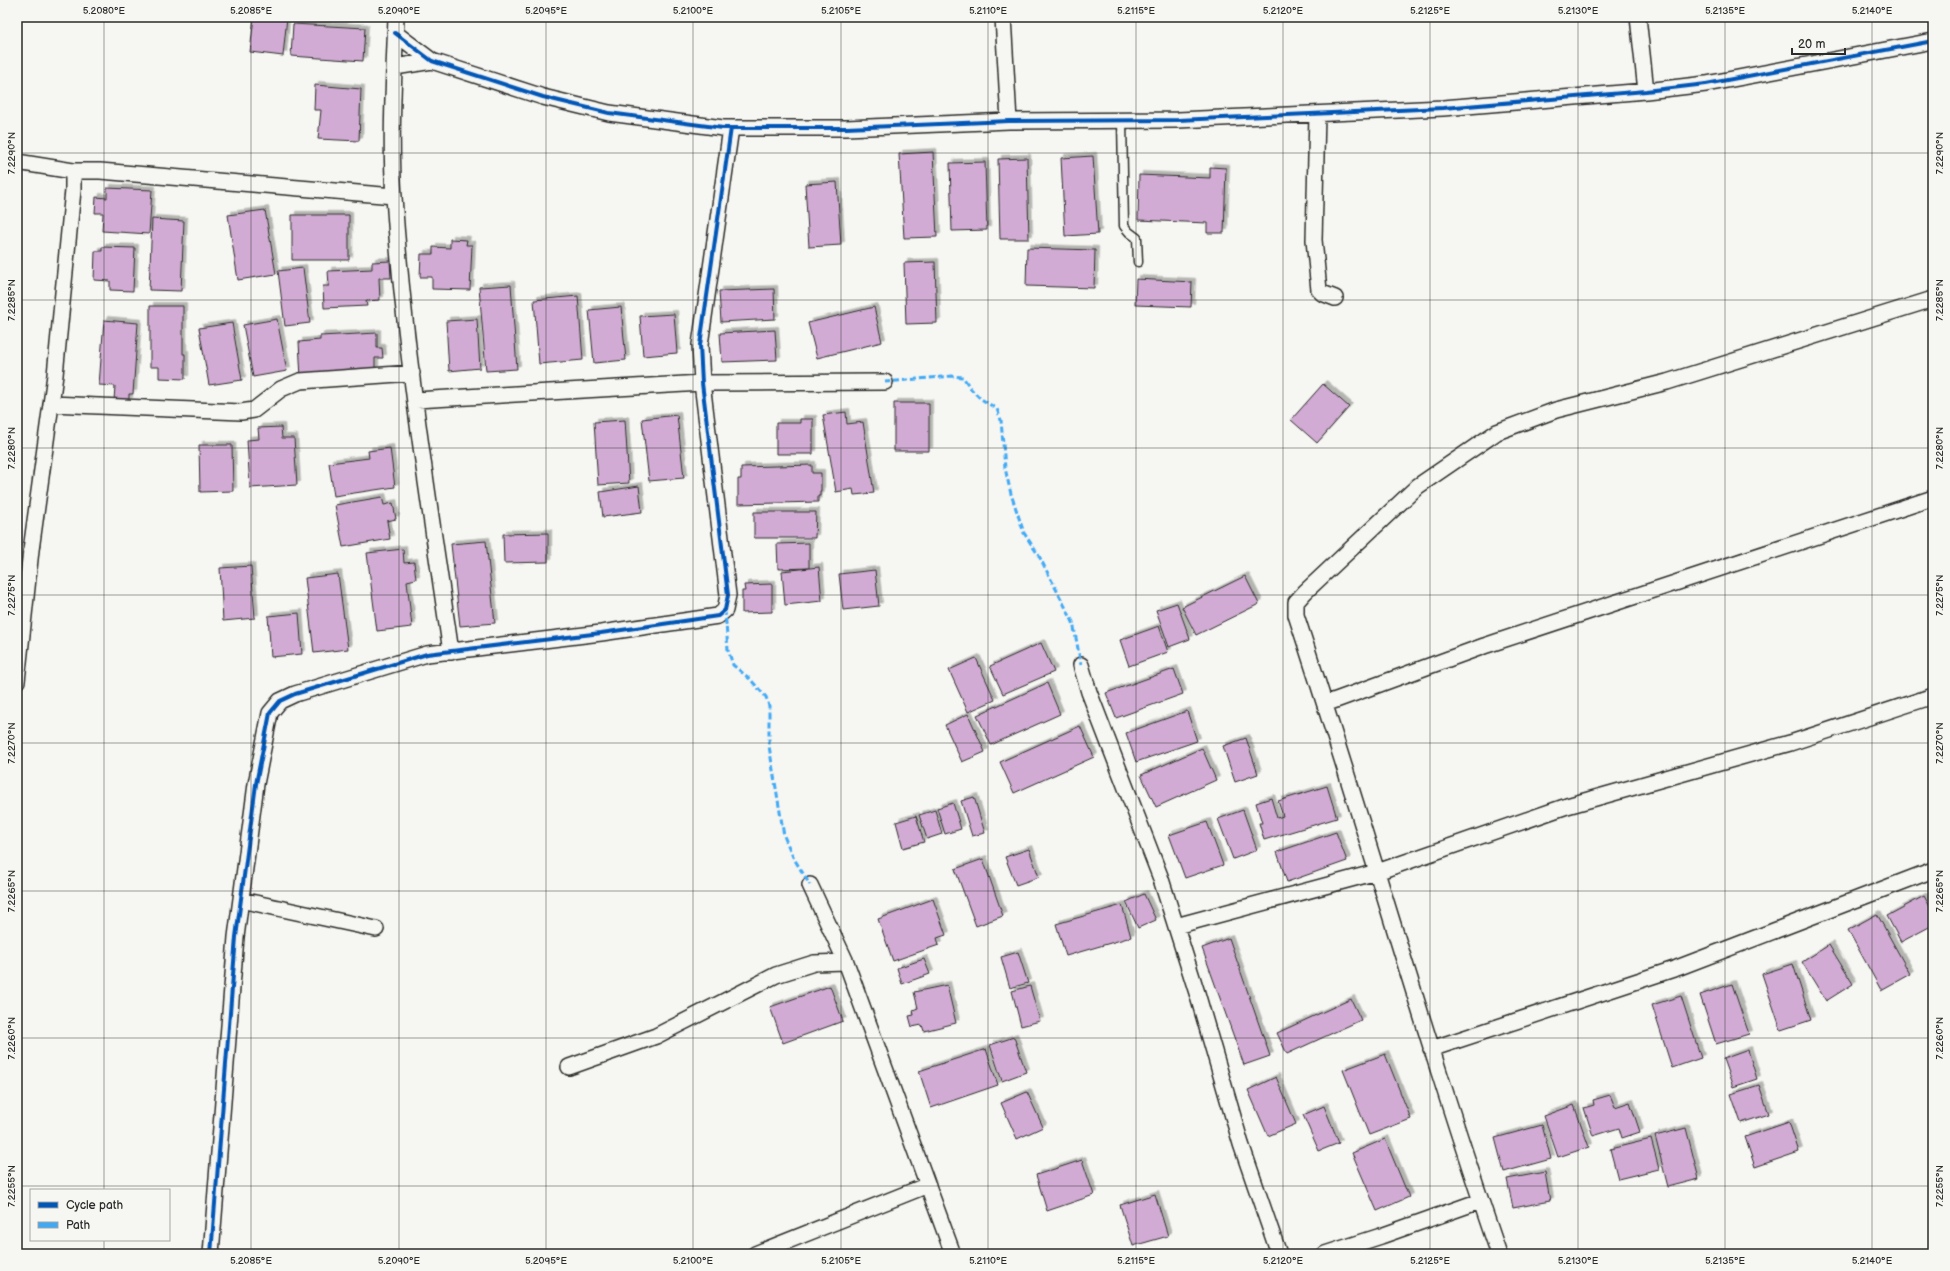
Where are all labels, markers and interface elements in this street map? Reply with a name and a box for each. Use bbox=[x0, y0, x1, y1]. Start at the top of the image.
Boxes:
text: 5.2080°E bbox=[83, 5, 126, 17]
text: 5.2085°E bbox=[230, 5, 272, 17]
text: 5.2090°E bbox=[378, 5, 421, 17]
text: 5.2095°E bbox=[525, 5, 567, 17]
text: 5.2100°E bbox=[673, 5, 714, 17]
text: 5.2105°E bbox=[821, 5, 861, 17]
text: 5.2110°E bbox=[969, 5, 1008, 17]
text: 5.2115°E bbox=[1117, 5, 1155, 17]
text: 5.2120°E bbox=[1263, 5, 1304, 17]
text: 5.2125°E bbox=[1410, 5, 1450, 17]
text: 5.2130°E bbox=[1558, 5, 1599, 17]
text: 5.2135°E bbox=[1705, 5, 1746, 17]
text: 5.2140°E bbox=[1852, 5, 1893, 17]
scale bar bbox=[1792, 30, 1845, 56]
text: 20 m bbox=[1798, 37, 1825, 52]
text: 7.2290°N bbox=[6, 132, 18, 174]
text: 7.2290°N bbox=[1934, 132, 1946, 174]
text: 7.2285°N bbox=[6, 279, 18, 321]
text: 7.2285°N bbox=[1934, 279, 1946, 321]
text: 7.2280°N bbox=[6, 427, 18, 469]
text: 7.2280°N bbox=[1934, 427, 1946, 469]
text: 7.2275°N bbox=[6, 574, 18, 616]
text: 7.2275°N bbox=[1934, 574, 1946, 616]
text: 7.2270°N bbox=[6, 722, 18, 764]
text: 7.2270°N bbox=[1934, 722, 1946, 764]
text: 7.2265°N bbox=[6, 870, 18, 912]
text: 7.2265°N bbox=[1934, 870, 1946, 912]
text: 7.2260°N bbox=[6, 1017, 18, 1059]
text: 7.2260°N bbox=[1934, 1017, 1946, 1059]
text: 7.2255°N bbox=[6, 1165, 18, 1207]
text: 7.2255°N bbox=[1934, 1165, 1946, 1207]
legend bbox=[30, 1189, 170, 1241]
text: Cycle path bbox=[66, 1198, 123, 1213]
text: Path bbox=[66, 1218, 91, 1233]
text: 5.2085°E bbox=[230, 1255, 272, 1267]
text: 5.2090°E bbox=[378, 1255, 421, 1267]
text: 5.2095°E bbox=[525, 1255, 567, 1267]
text: 5.2100°E bbox=[673, 1255, 714, 1267]
text: 5.2105°E bbox=[821, 1255, 861, 1267]
text: 5.2110°E bbox=[969, 1255, 1008, 1267]
text: 5.2115°E bbox=[1117, 1255, 1155, 1267]
text: 5.2120°E bbox=[1263, 1255, 1304, 1267]
text: 5.2125°E bbox=[1410, 1255, 1450, 1267]
text: 5.2130°E bbox=[1558, 1255, 1599, 1267]
text: 5.2135°E bbox=[1705, 1255, 1746, 1267]
text: 5.2140°E bbox=[1852, 1255, 1893, 1267]

